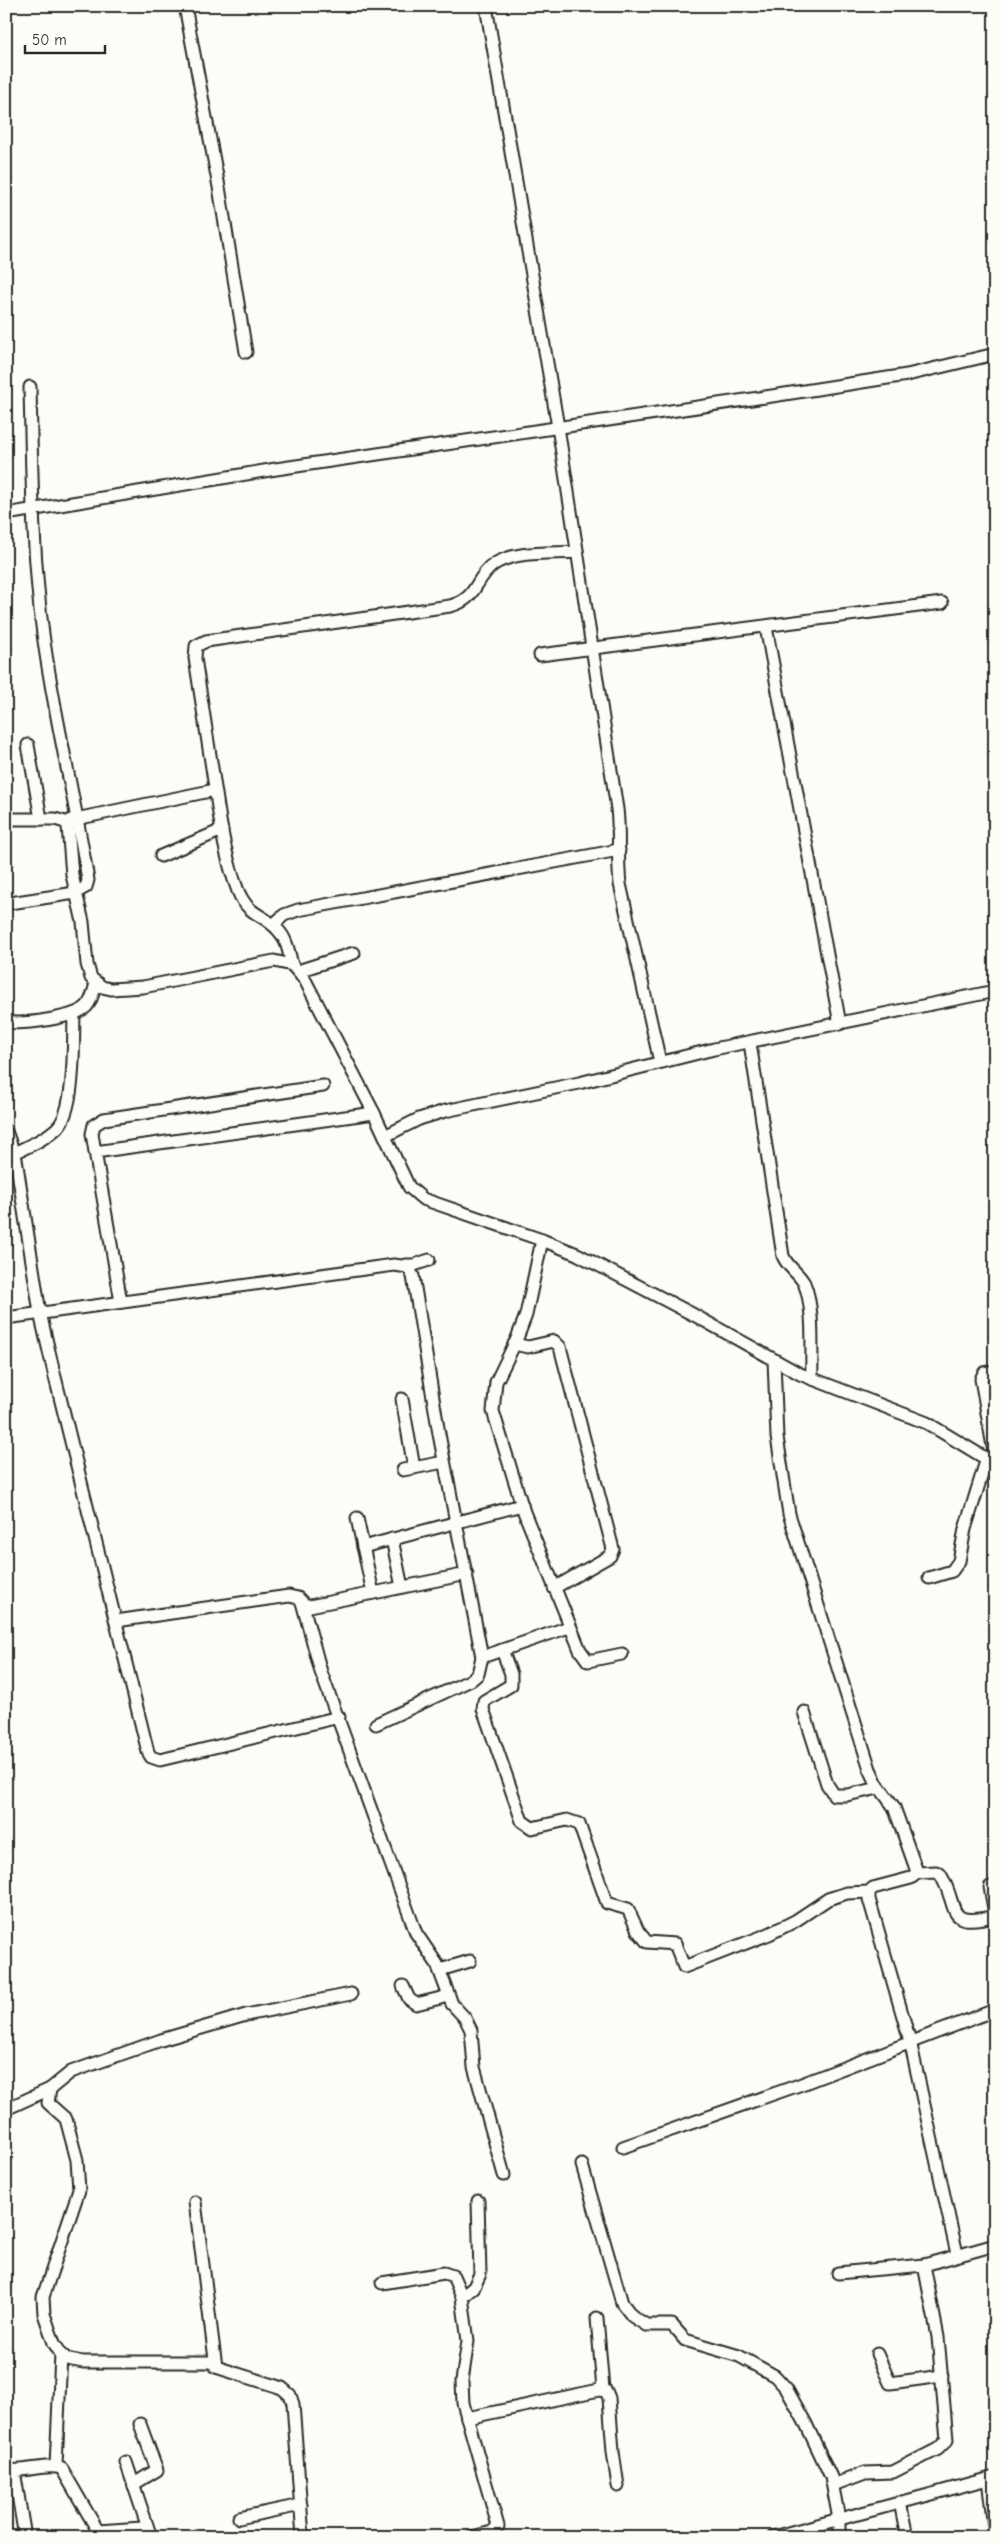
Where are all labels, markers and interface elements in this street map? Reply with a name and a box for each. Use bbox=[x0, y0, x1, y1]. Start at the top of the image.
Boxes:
scale bar bbox=[25, 22, 105, 54]
text: 50 m bbox=[32, 31, 67, 49]

